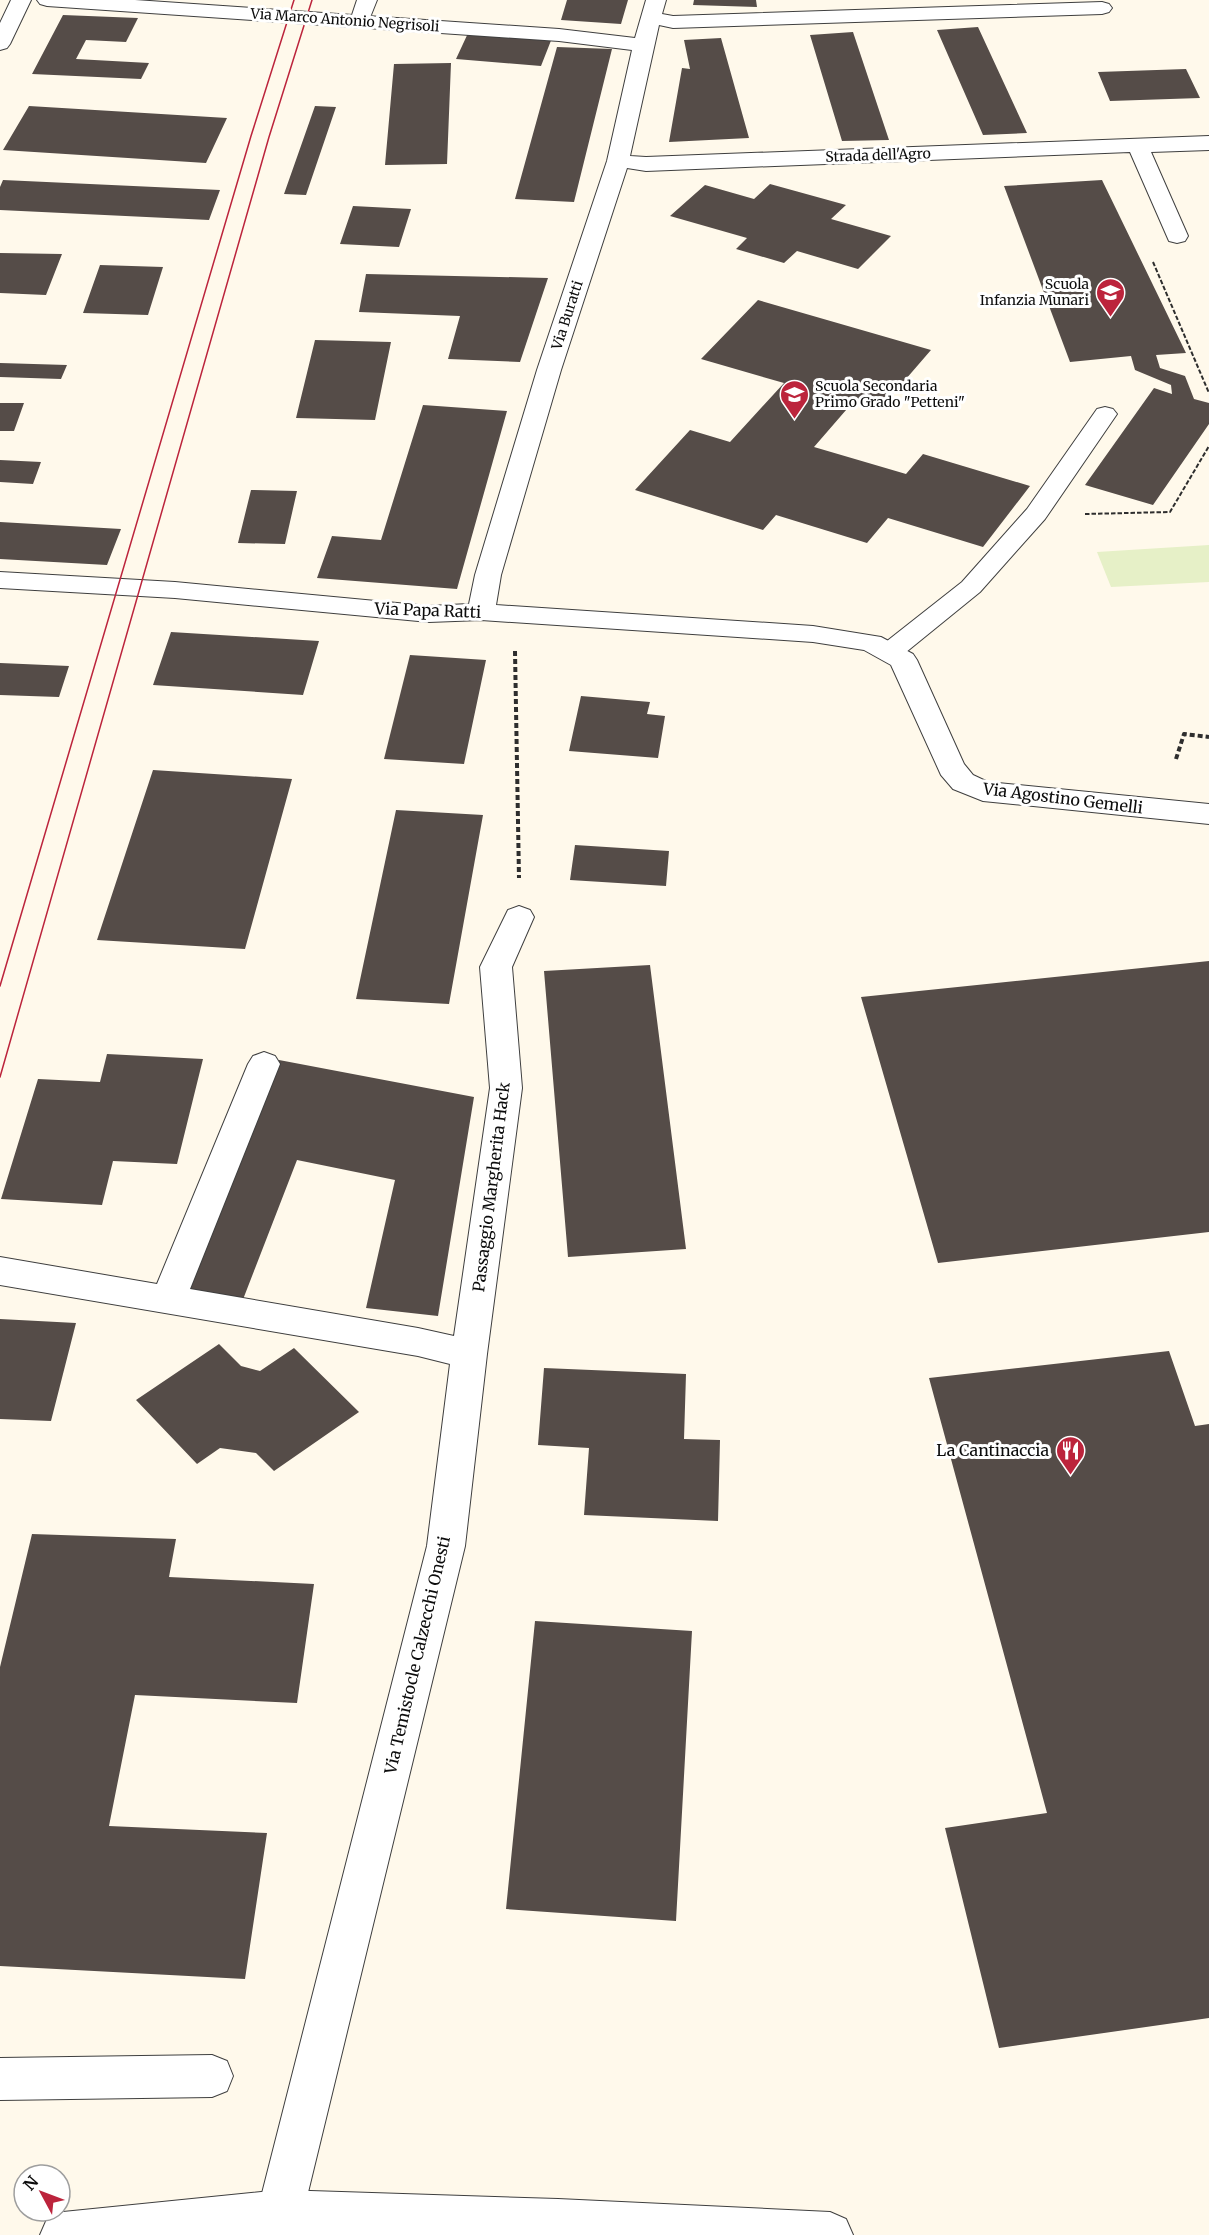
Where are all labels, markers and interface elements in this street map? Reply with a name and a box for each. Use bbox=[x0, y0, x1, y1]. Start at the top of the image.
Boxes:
street label: Via Marco Antonio Negrisoli bbox=[249, 4, 440, 36]
street label: Strada dell'Agro bbox=[825, 144, 931, 166]
place label: Scuola Infanzia Munari bbox=[980, 275, 1089, 309]
school or university icon: Scuola Infanzia Munari bbox=[1094, 276, 1126, 318]
street label: Via Buratti bbox=[547, 278, 587, 353]
place label: Scuola Secondaria Primo Grado "Petteni" bbox=[815, 377, 965, 411]
school or university icon: Scuola Secondaria Primo Grado "Petteni" bbox=[778, 378, 810, 420]
street label: Via Papa Ratti bbox=[373, 598, 482, 622]
street label: Via Agostino Gemelli bbox=[981, 778, 1144, 818]
street label: Passaggio Margherita Hack bbox=[468, 1080, 514, 1293]
restaurant icon: La Cantinaccia bbox=[1054, 1434, 1086, 1476]
place label: La Cantinaccia bbox=[936, 1440, 1049, 1460]
street label: Via Temistocle Calzecchi Onesti bbox=[380, 1534, 454, 1777]
north arrow bbox=[12, 2163, 72, 2223]
text: N bbox=[19, 2172, 43, 2194]

